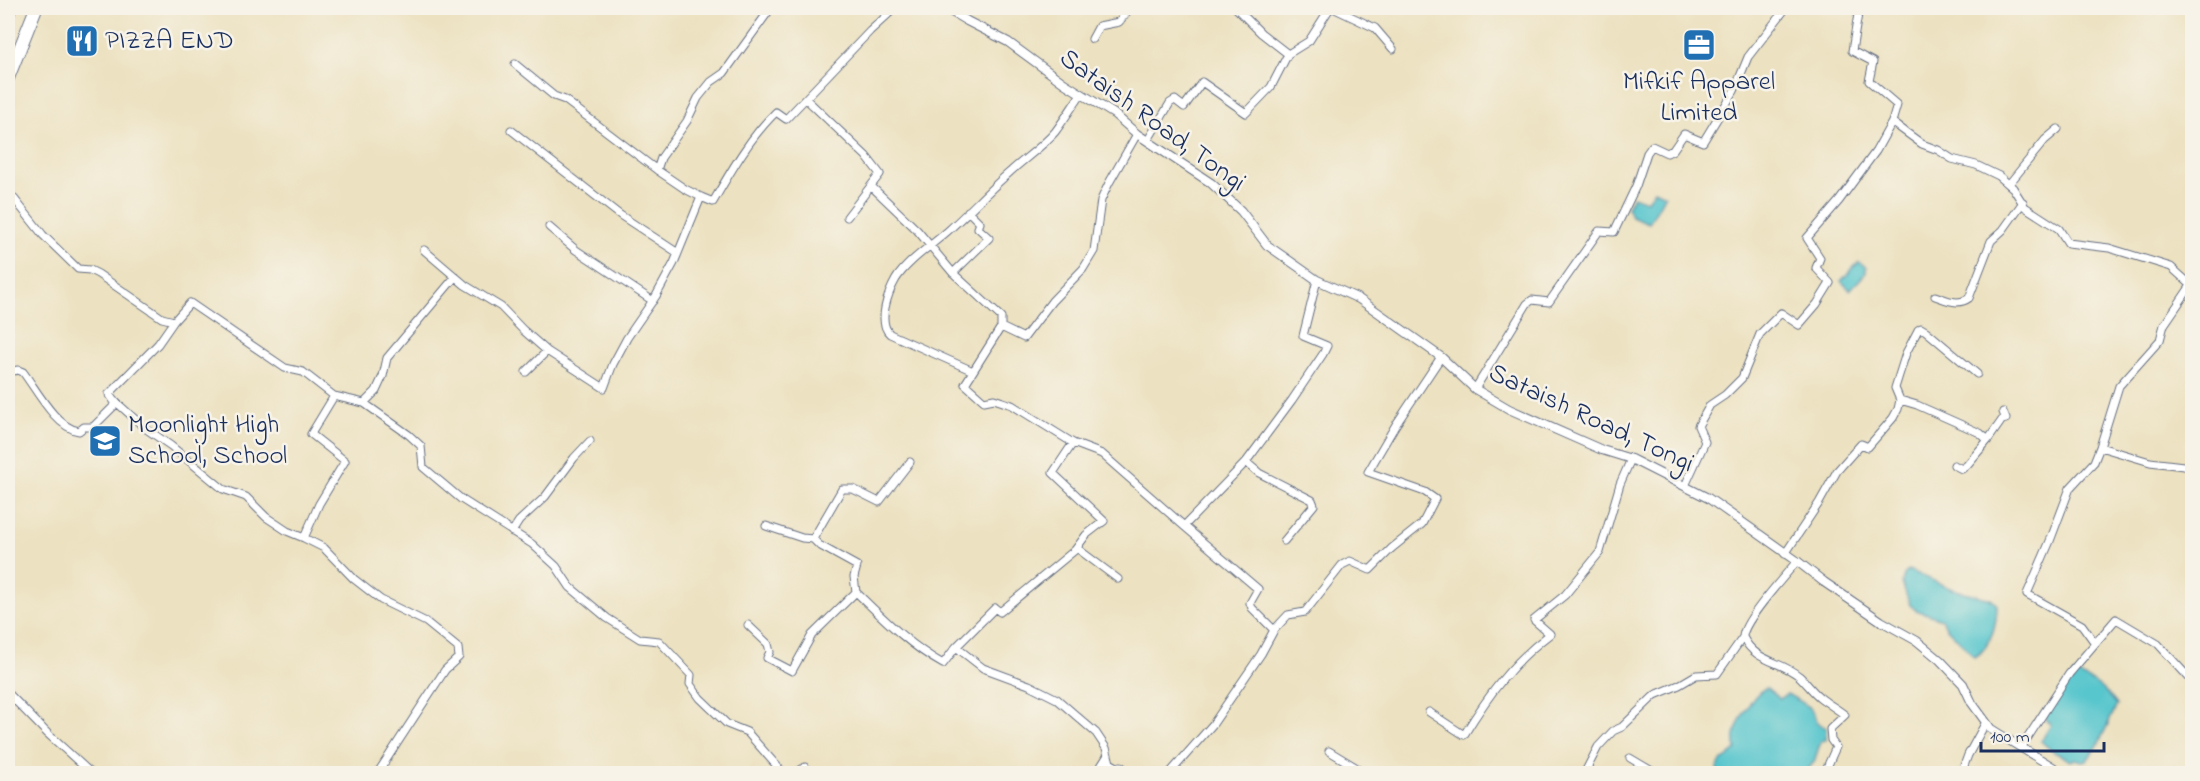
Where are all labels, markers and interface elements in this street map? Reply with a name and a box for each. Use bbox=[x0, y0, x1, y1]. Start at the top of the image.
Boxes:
place label: PIZZA END bbox=[105, 22, 234, 61]
restaurant icon: PIZZA END bbox=[64, 23, 100, 59]
office icon: Mifkif Apparel Limited bbox=[1681, 27, 1717, 63]
street label: Sataish Road, Tongi bbox=[1050, 40, 1254, 202]
place label: Mifkif Apparel Limited bbox=[1623, 63, 1775, 133]
street label: Sataish Road, Tongi bbox=[1482, 354, 1700, 484]
place label: Moonlight High School, School bbox=[128, 406, 287, 476]
school or university icon: Moonlight High School, School bbox=[87, 423, 123, 459]
scale bar bbox=[1981, 715, 2104, 753]
text: 100 m bbox=[1990, 725, 2030, 751]

